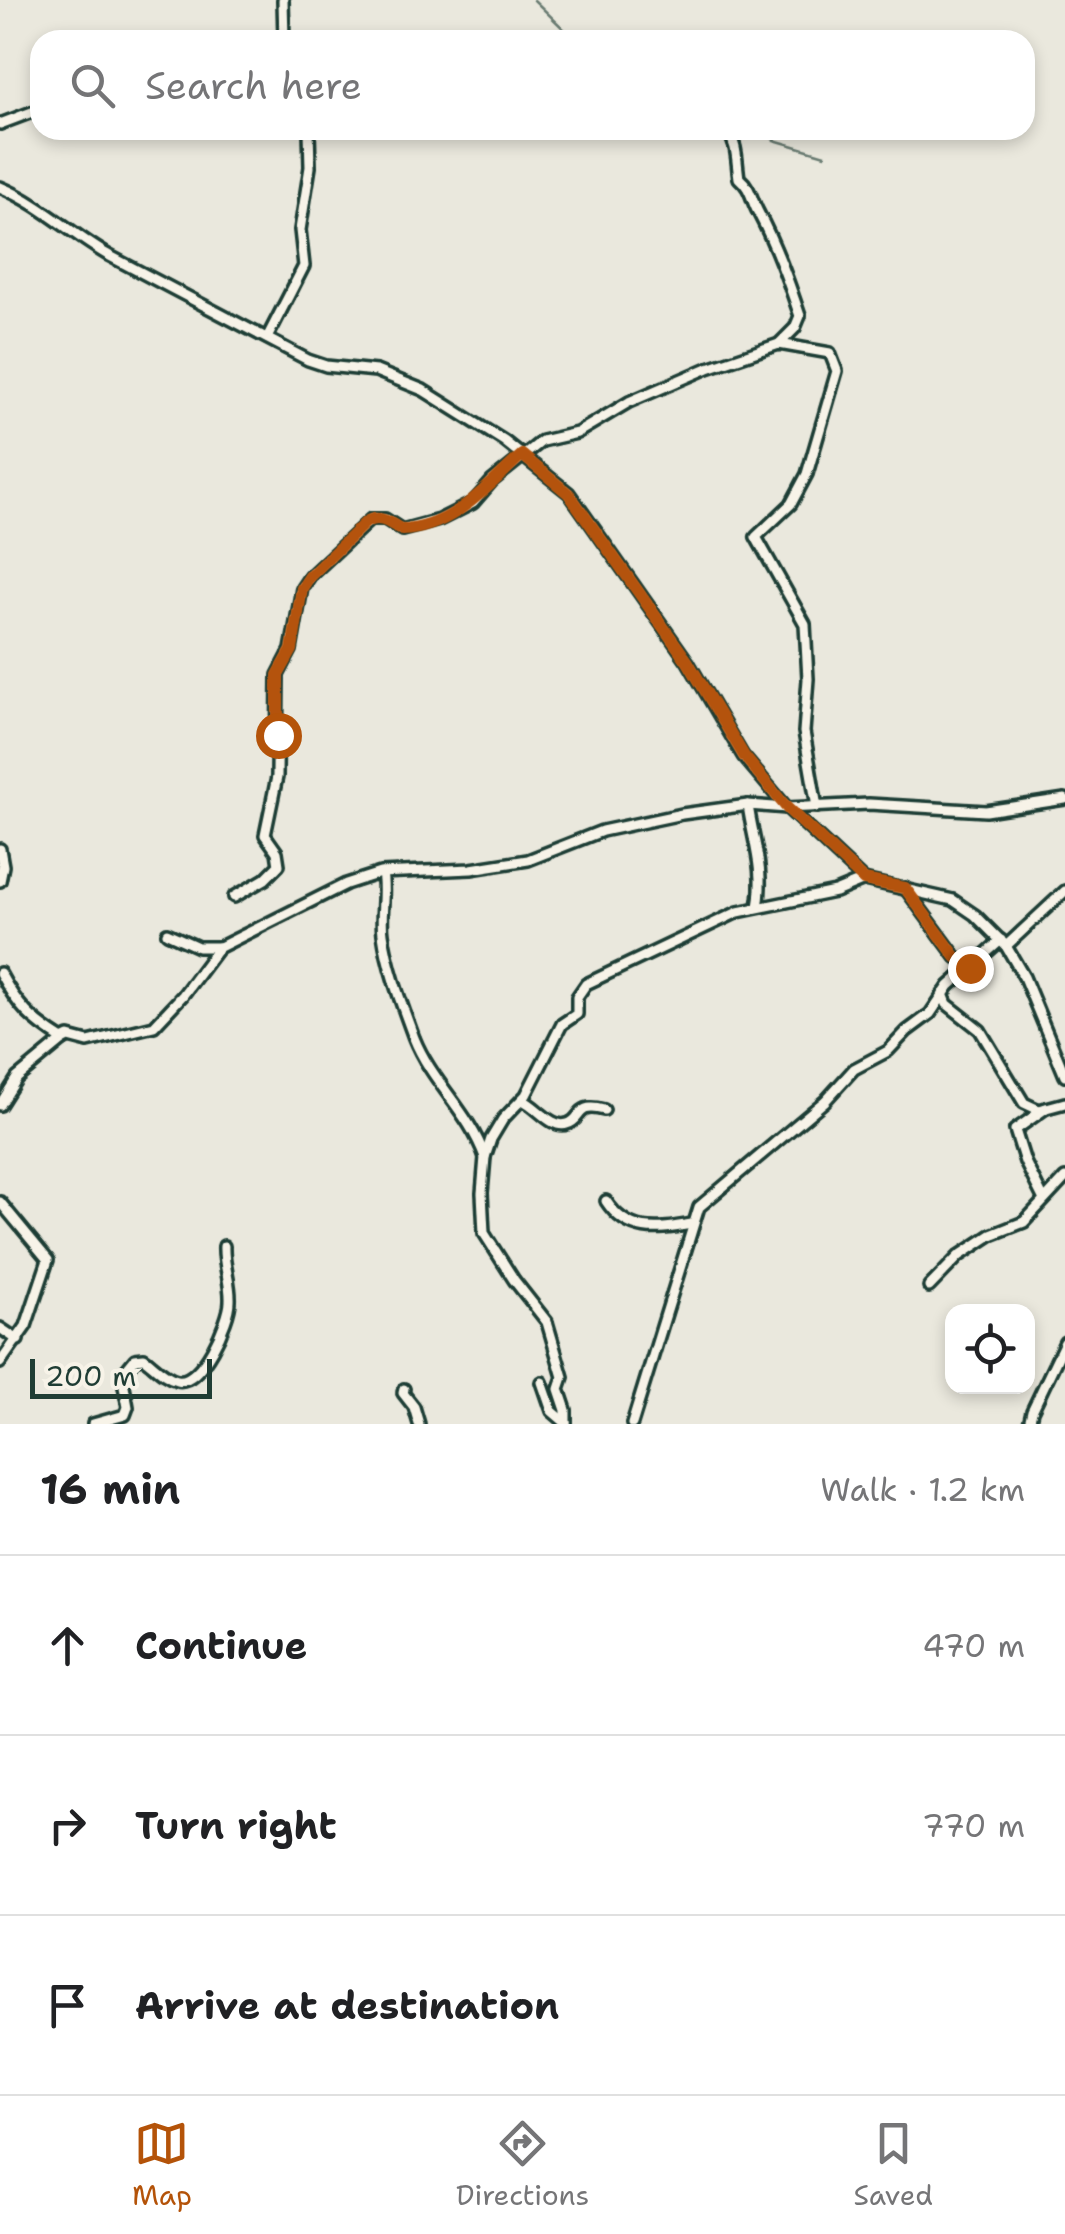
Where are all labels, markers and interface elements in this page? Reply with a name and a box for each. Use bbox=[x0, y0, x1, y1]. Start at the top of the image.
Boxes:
search box bbox=[30, 30, 1035, 140]
icon: search bbox=[65, 58, 120, 113]
text: Search here bbox=[145, 60, 362, 111]
route start bbox=[256, 713, 302, 759]
route end bbox=[948, 946, 994, 992]
map controls bbox=[945, 1304, 1035, 1394]
button: locate bbox=[945, 1304, 1035, 1394]
scale bar bbox=[30, 1354, 212, 1398]
text: 200 m bbox=[45, 1357, 136, 1395]
text: 16 min bbox=[40, 1461, 181, 1517]
text: Walk · 1.2 km bbox=[820, 1468, 1025, 1511]
icon: ahead bbox=[40, 1618, 95, 1673]
text: Continue bbox=[135, 1620, 307, 1671]
text: 470 m bbox=[922, 1624, 1025, 1667]
icon: right bbox=[40, 1798, 95, 1853]
text: Turn right bbox=[135, 1800, 337, 1851]
text: 770 m bbox=[922, 1804, 1025, 1847]
icon: arrive bbox=[40, 1978, 95, 2033]
text: Arrive at destination bbox=[135, 1980, 559, 2031]
tab: Map bbox=[132, 2116, 192, 2214]
tab: Directions bbox=[456, 2116, 589, 2214]
tab: Saved bbox=[853, 2116, 933, 2214]

